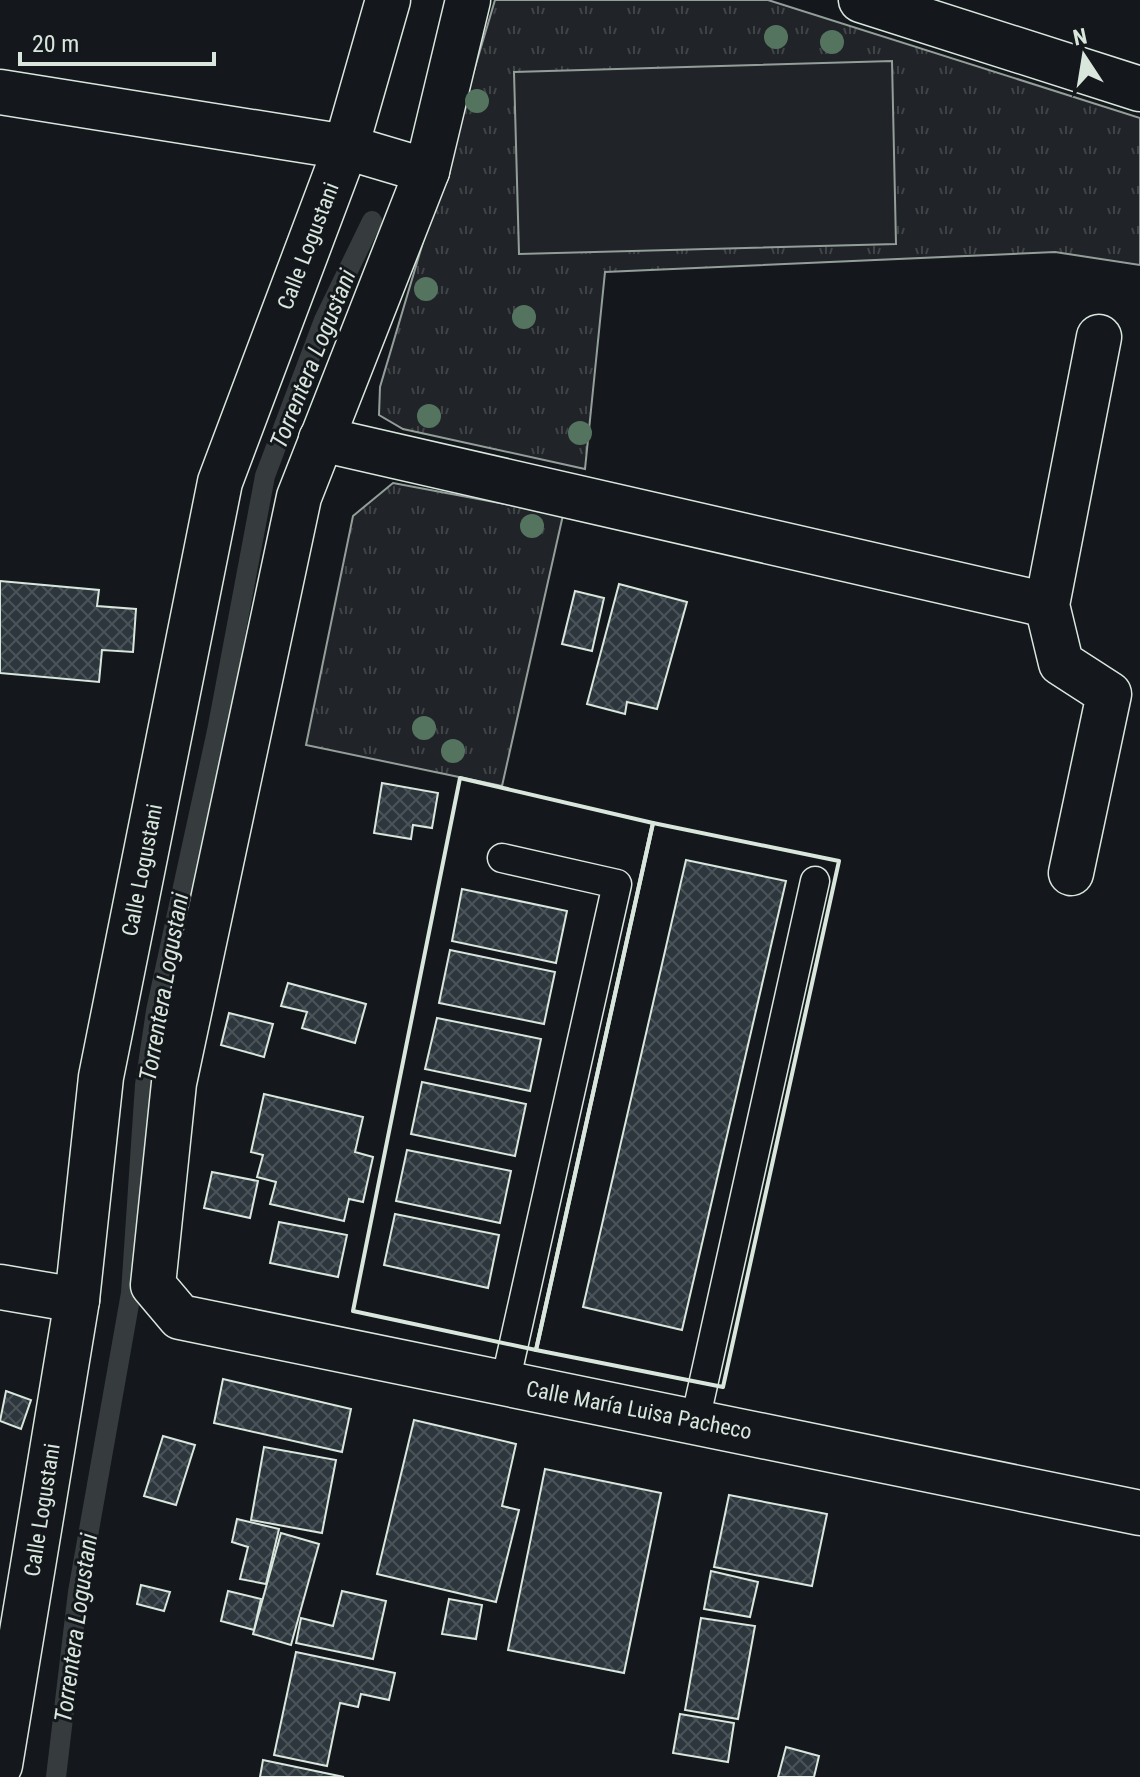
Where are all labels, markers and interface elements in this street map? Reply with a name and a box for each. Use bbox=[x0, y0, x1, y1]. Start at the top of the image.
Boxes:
scale bar bbox=[20, 16, 214, 66]
north arrow bbox=[1044, 16, 1124, 96]
text: N bbox=[1071, 23, 1089, 51]
text: 20 m bbox=[32, 30, 79, 58]
street label: Calle Logustani bbox=[272, 179, 344, 313]
water label: Torrentera Logustani bbox=[264, 265, 362, 453]
street label: Calle Logustani bbox=[117, 802, 167, 938]
water label: Torrentera Logustani bbox=[134, 890, 194, 1083]
street label: Calle María Luisa Pacheco bbox=[524, 1376, 754, 1444]
street label: Calle Logustani bbox=[19, 1442, 65, 1578]
water label: Torrentera Logustani bbox=[49, 1531, 103, 1724]

